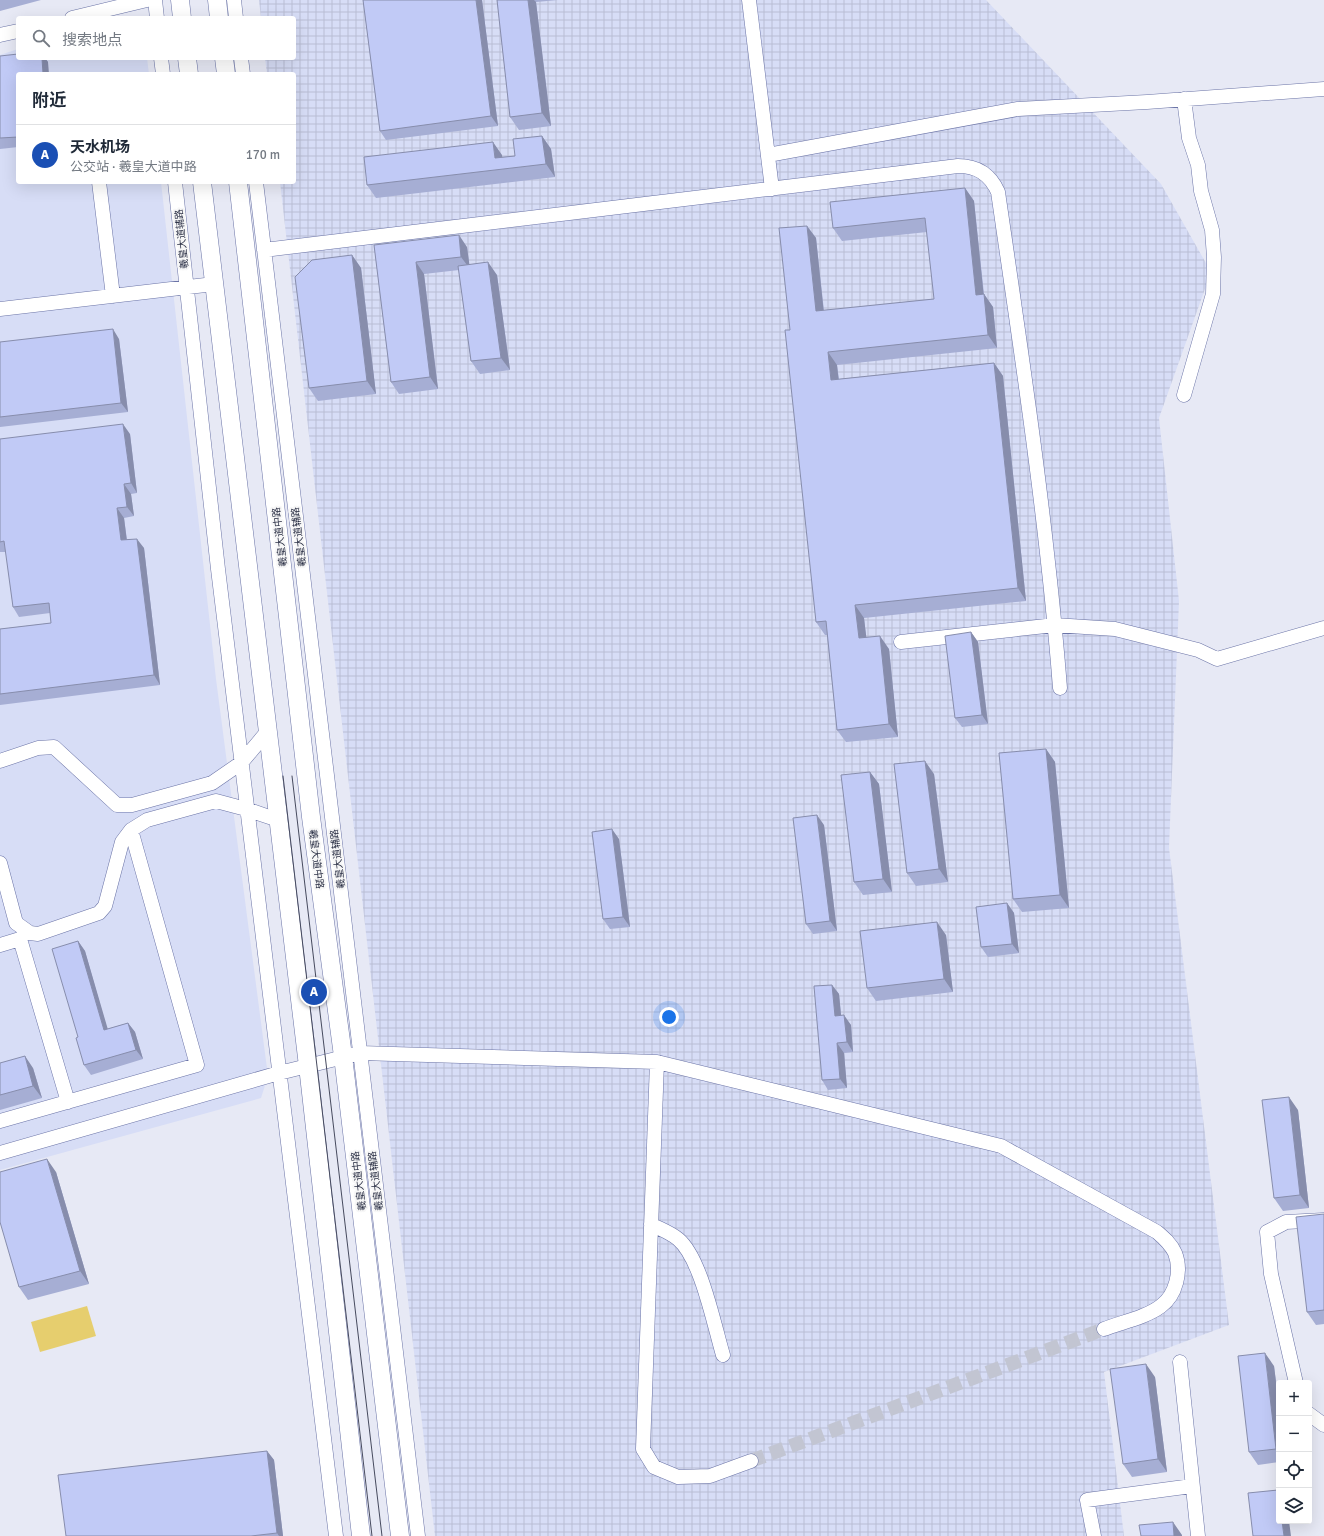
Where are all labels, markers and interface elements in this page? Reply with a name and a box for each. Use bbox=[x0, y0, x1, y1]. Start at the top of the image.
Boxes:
search box bbox=[16, 16, 296, 60]
icon: search bbox=[30, 27, 52, 49]
text: 搜索地点 bbox=[62, 31, 122, 49]
text: 附近 bbox=[32, 90, 66, 111]
text: 天水机场 bbox=[70, 138, 130, 156]
text: A bbox=[41, 147, 49, 163]
text: 170 m bbox=[246, 147, 280, 163]
text: 公交站 · 羲皇大道中路 bbox=[70, 159, 197, 175]
street label: 羲皇大道辅路 bbox=[173, 208, 191, 269]
street label: 羲皇大道中路 bbox=[270, 506, 290, 567]
street label: 羲皇大道辅路 bbox=[289, 506, 309, 567]
street label: 羲皇大道辅路 bbox=[328, 828, 348, 889]
street label: 羲皇大道中路 bbox=[306, 829, 326, 890]
pin: A bbox=[301, 977, 327, 1007]
your location bbox=[659, 1007, 679, 1027]
street label: 羲皇大道中路 bbox=[349, 1150, 369, 1211]
street label: 羲皇大道辅路 bbox=[366, 1150, 386, 1211]
map controls bbox=[1276, 1380, 1312, 1524]
button: + bbox=[1276, 1380, 1312, 1416]
button: − bbox=[1276, 1416, 1312, 1452]
button: locate bbox=[1276, 1452, 1312, 1488]
button: layers bbox=[1276, 1488, 1312, 1524]

